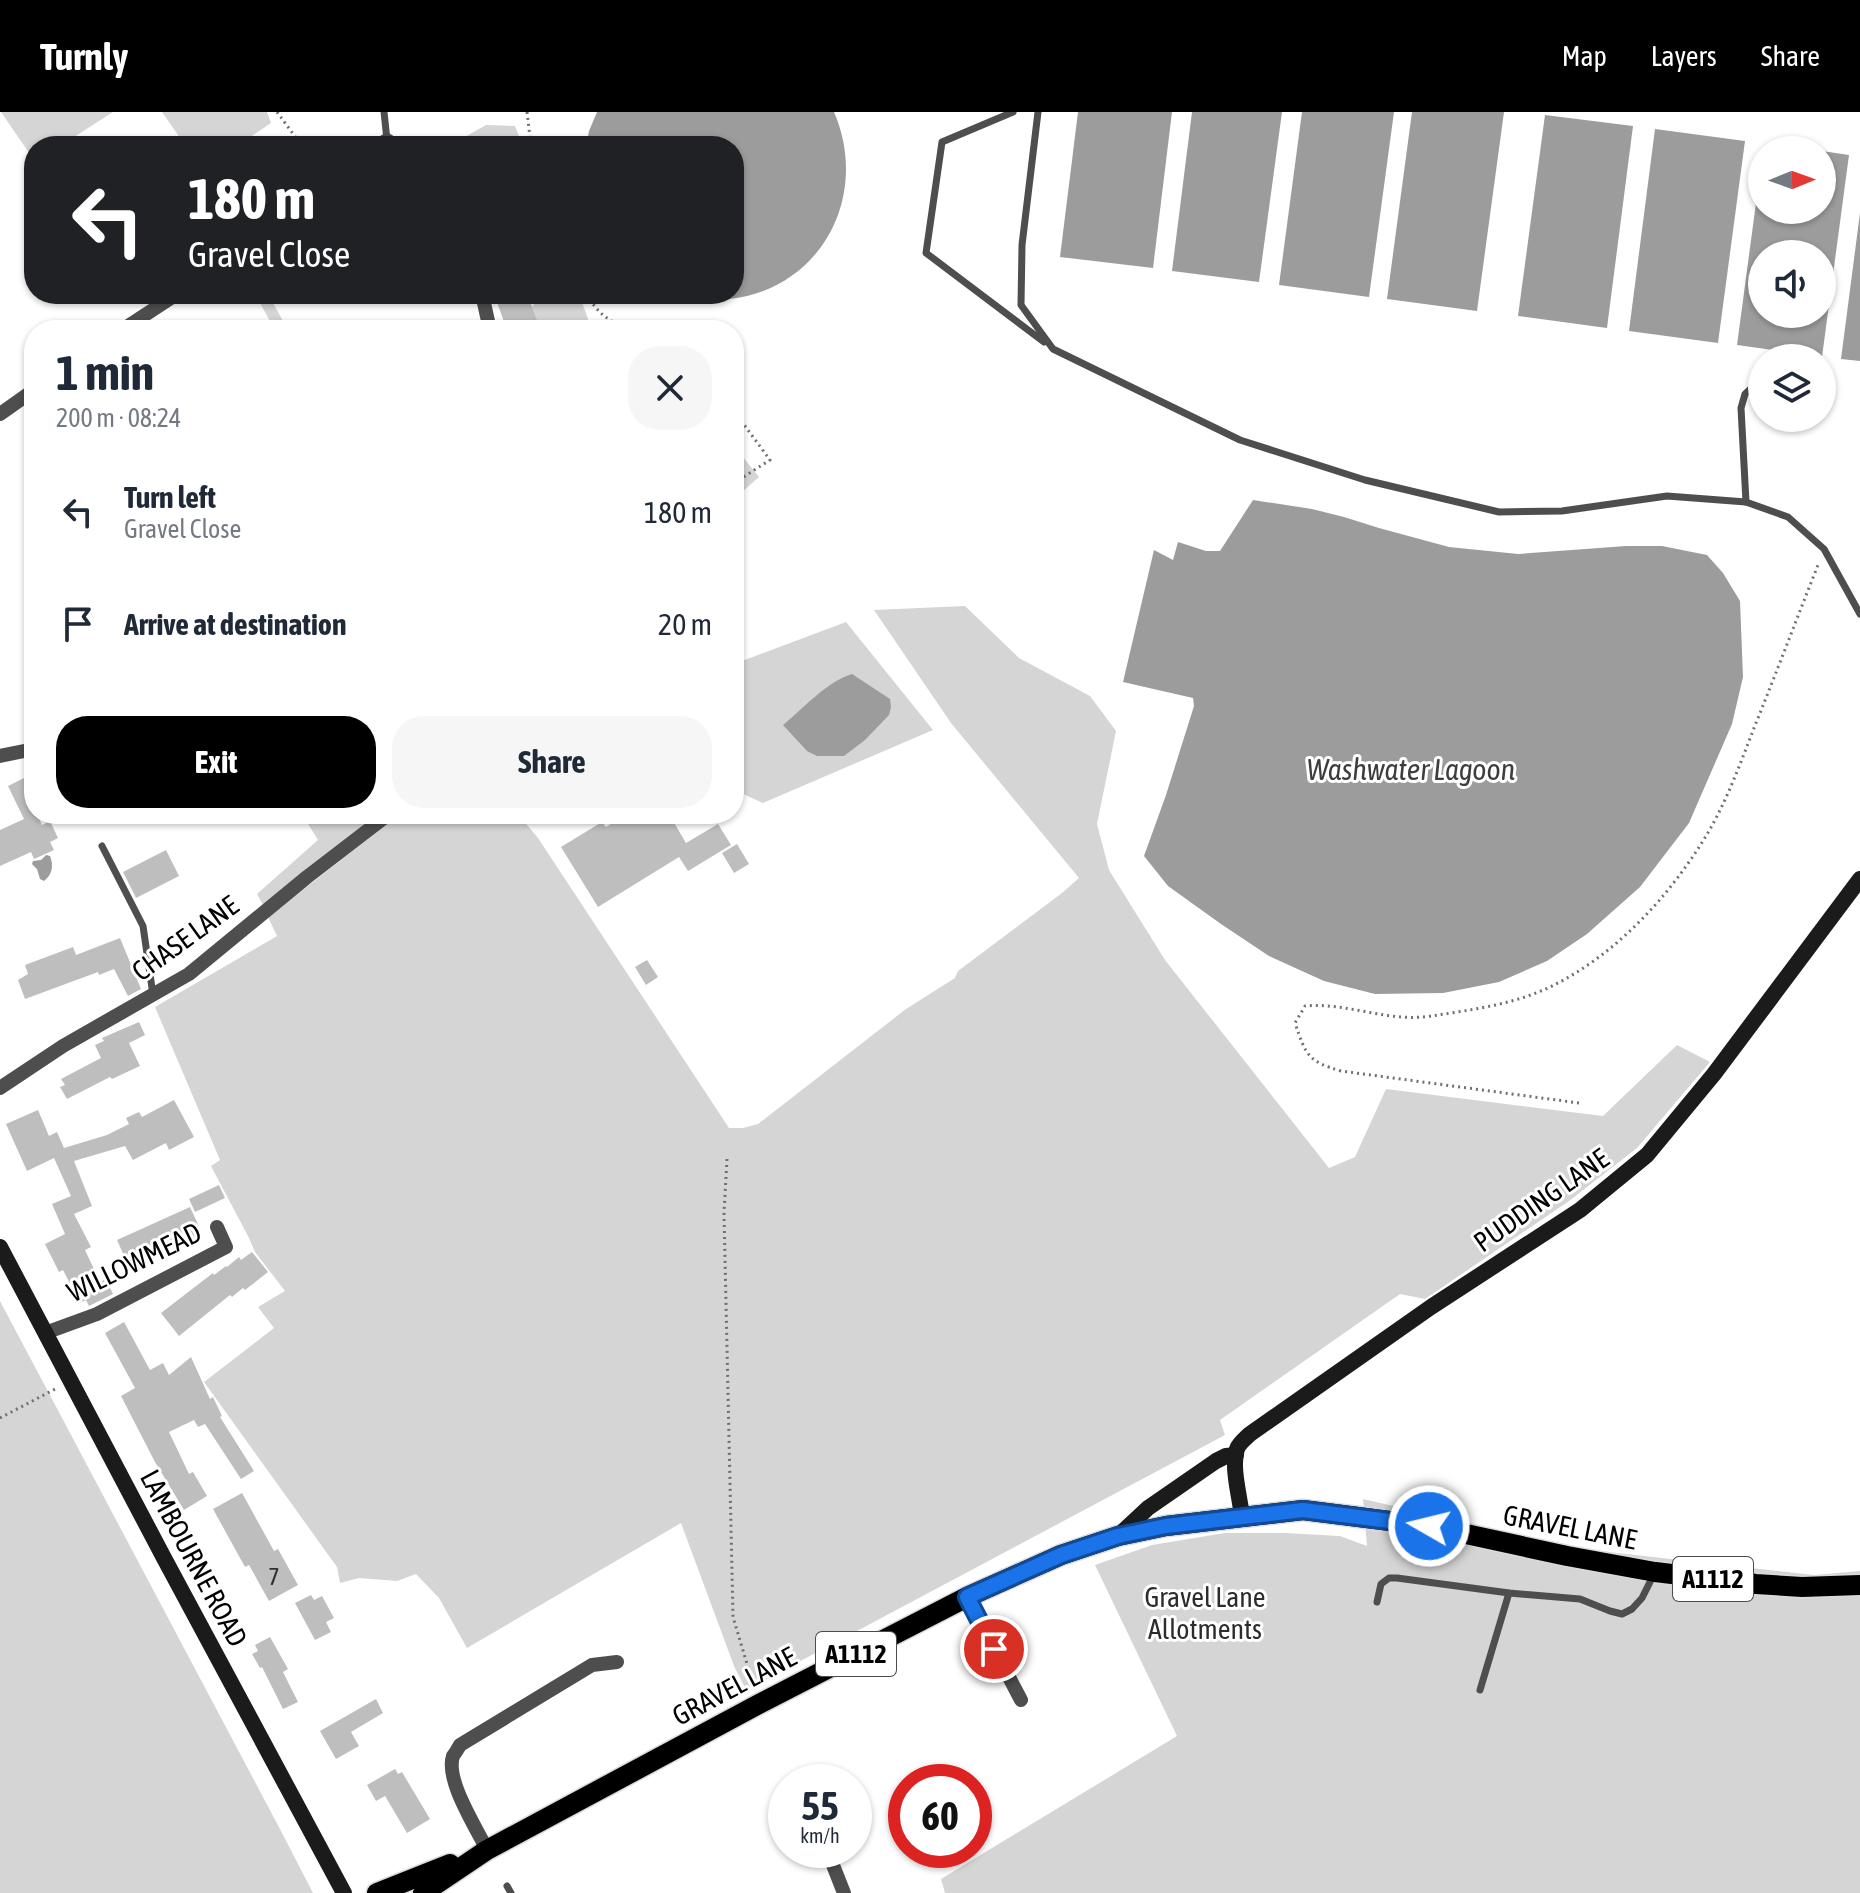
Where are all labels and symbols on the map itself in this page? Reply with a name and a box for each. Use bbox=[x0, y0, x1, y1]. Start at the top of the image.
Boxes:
north arrow bbox=[1748, 136, 1836, 224]
water label: Washwater Lagoon bbox=[1307, 752, 1515, 786]
street label: CHASE LANE bbox=[126, 889, 244, 987]
street label: PUDDING LANE bbox=[1468, 1142, 1615, 1258]
street label: WILLOWMEAD bbox=[62, 1216, 206, 1308]
street label: LAMBOURNE ROAD bbox=[134, 1464, 254, 1652]
position arrow bbox=[1387, 1484, 1471, 1568]
street label: GRAVEL LANE bbox=[1501, 1498, 1640, 1556]
road number: A1112 bbox=[1673, 1557, 1753, 1601]
house number: 7 bbox=[268, 1563, 280, 1590]
park label: Gravel Lane Allotments bbox=[1145, 1581, 1265, 1645]
pin bbox=[960, 1615, 1028, 1683]
road number: A1112 bbox=[816, 1632, 896, 1676]
street label: GRAVEL LANE bbox=[667, 1640, 801, 1732]
speed limit sign: 60 bbox=[888, 1764, 992, 1868]

